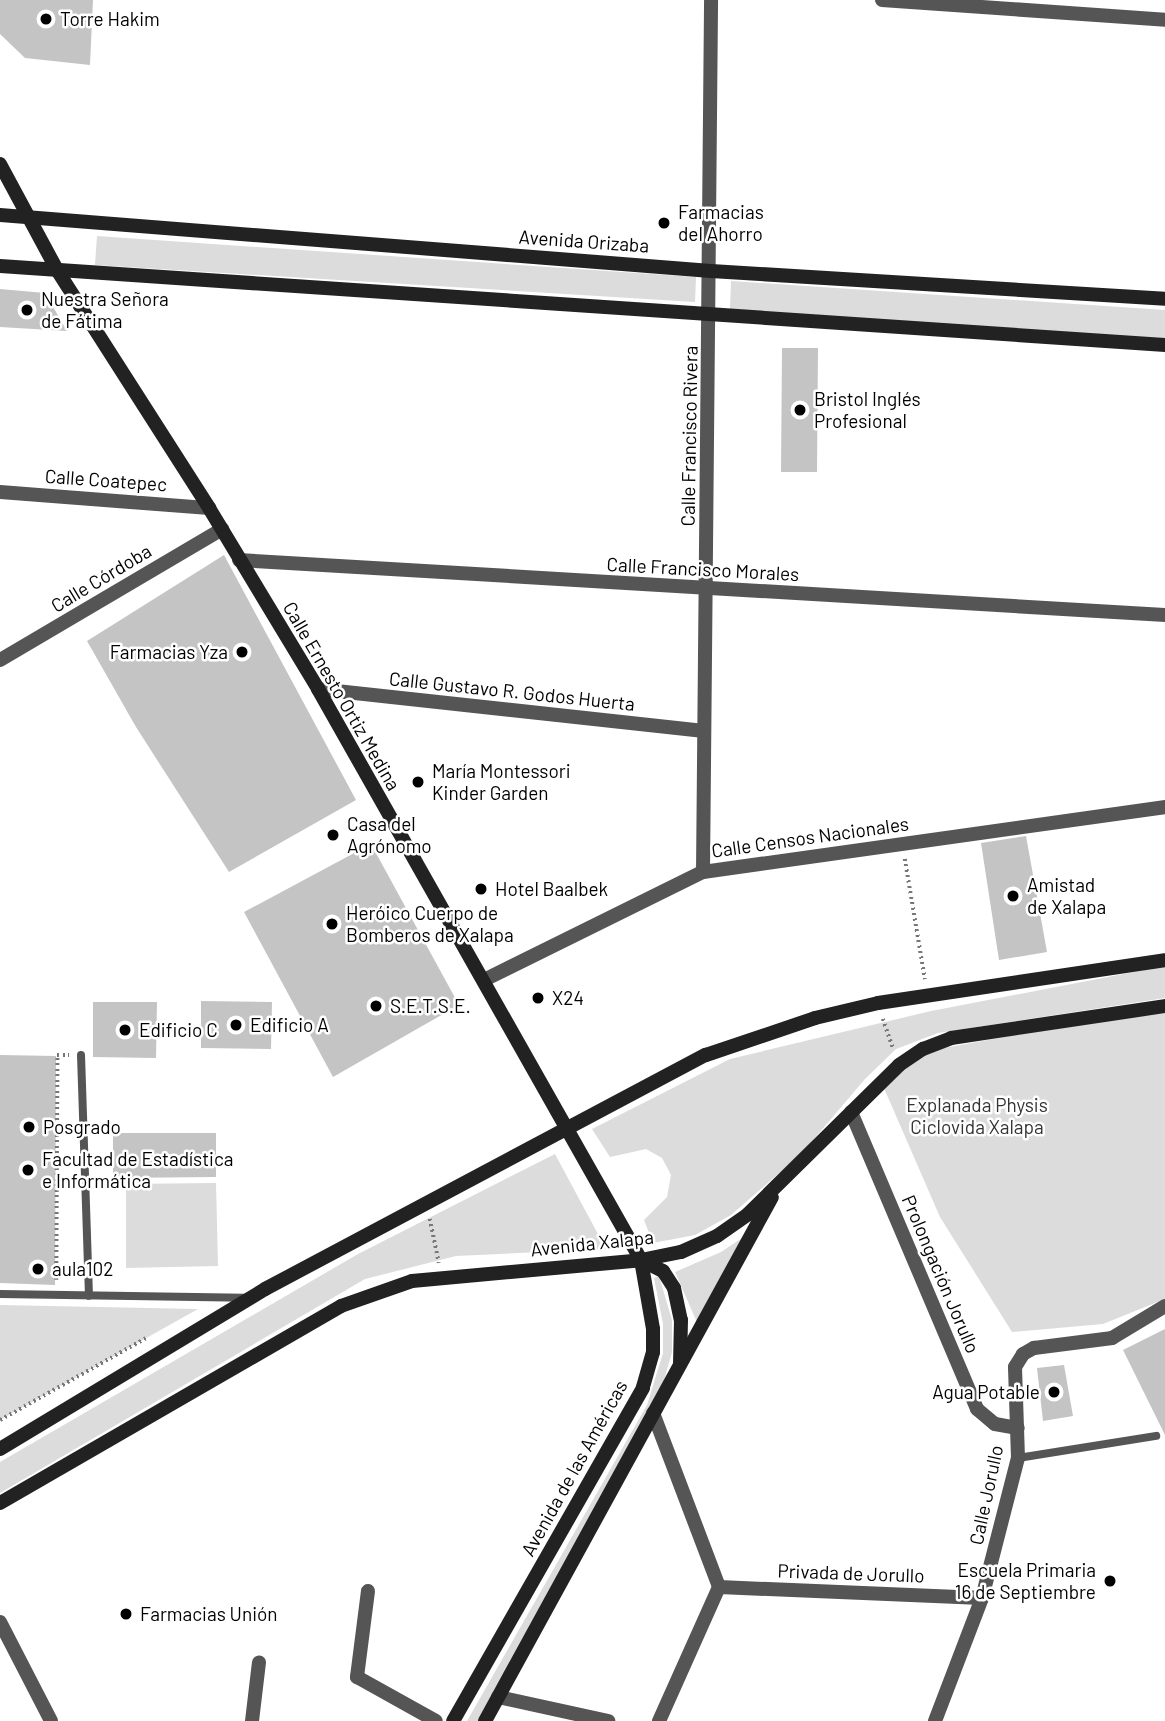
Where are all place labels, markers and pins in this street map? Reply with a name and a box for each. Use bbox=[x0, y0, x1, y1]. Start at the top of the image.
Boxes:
place label: Torre Hakim bbox=[60, 8, 160, 30]
marker: Torre Hakim bbox=[38, 11, 54, 27]
place label: Farmacias del Ahorro bbox=[678, 201, 764, 245]
marker: Farmacias del Ahorro bbox=[656, 215, 672, 231]
place label: Nuestra Señora de Fátima bbox=[41, 288, 169, 332]
marker: Nuestra Señora de Fátima bbox=[19, 302, 35, 318]
place label: Bristol Inglés Profesional bbox=[814, 388, 921, 432]
marker: Bristol Inglés Profesional bbox=[792, 402, 808, 418]
place label: Farmacias Yza bbox=[110, 641, 228, 663]
marker: Farmacias Yza bbox=[234, 644, 250, 660]
place label: María Montessori Kinder Garden bbox=[432, 760, 571, 804]
marker: María Montessori Kinder Garden bbox=[410, 774, 426, 790]
place label: Casa del Agrónomo bbox=[347, 813, 432, 857]
marker: Casa del Agrónomo bbox=[325, 827, 341, 843]
place label: Amistad de Xalapa bbox=[1027, 874, 1106, 918]
place label: Hotel Baalbek bbox=[495, 878, 608, 900]
marker: Hotel Baalbek bbox=[473, 881, 489, 897]
marker: Amistad de Xalapa bbox=[1005, 888, 1021, 904]
place label: Heróico Cuerpo de Bomberos de Xalapa bbox=[346, 902, 514, 946]
marker: Heróico Cuerpo de Bomberos de Xalapa bbox=[324, 916, 340, 932]
place label: X24 bbox=[552, 987, 584, 1009]
marker: X24 bbox=[530, 990, 546, 1006]
place label: S.E.T.S.E. bbox=[390, 995, 471, 1017]
marker: S.E.T.S.E. bbox=[368, 998, 384, 1014]
place label: Edificio A bbox=[250, 1014, 329, 1036]
marker: Edificio A bbox=[228, 1017, 244, 1033]
place label: Edificio C bbox=[139, 1019, 218, 1041]
marker: Edificio C bbox=[117, 1022, 133, 1038]
place label: Posgrado bbox=[43, 1116, 121, 1138]
marker: Posgrado bbox=[21, 1119, 37, 1135]
place label: Facultad de Estadística e Informática bbox=[42, 1148, 234, 1192]
marker: Facultad de Estadística e Informática bbox=[20, 1162, 36, 1178]
place label: aula102 bbox=[52, 1258, 114, 1280]
marker: aula102 bbox=[30, 1261, 46, 1277]
place label: Agua Potable bbox=[932, 1381, 1040, 1403]
marker: Agua Potable bbox=[1046, 1384, 1062, 1400]
place label: Escuela Primaria 16 de Septiembre bbox=[955, 1559, 1096, 1603]
marker: Escuela Primaria 16 de Septiembre bbox=[1102, 1573, 1118, 1589]
place label: Farmacias Unión bbox=[140, 1603, 277, 1625]
marker: Farmacias Unión bbox=[118, 1606, 134, 1622]

